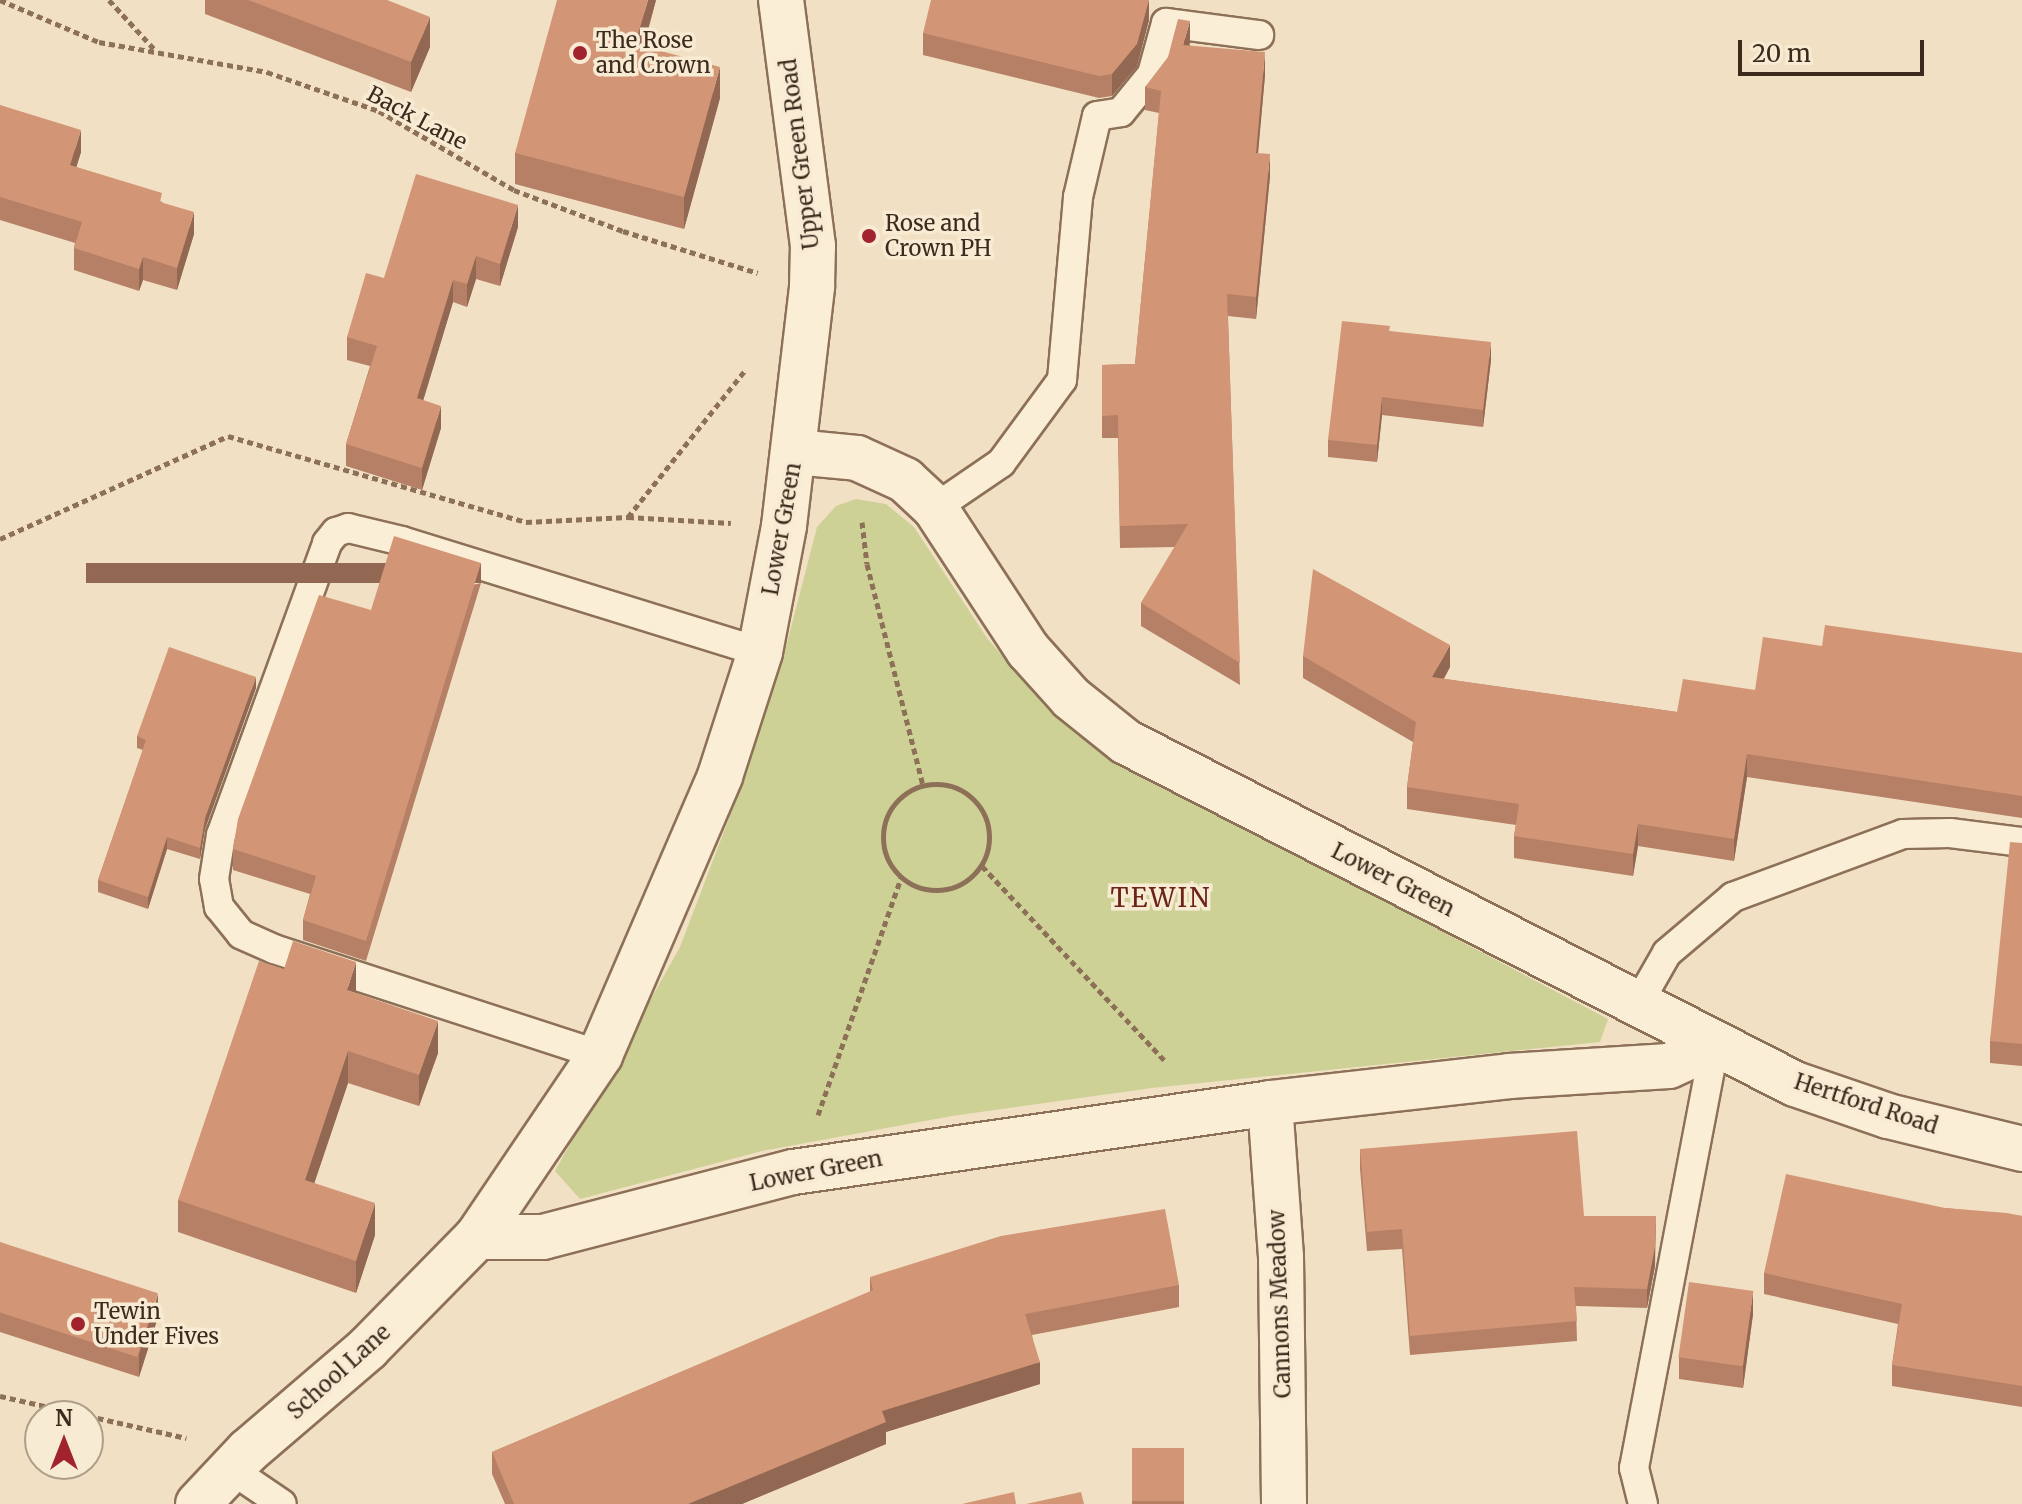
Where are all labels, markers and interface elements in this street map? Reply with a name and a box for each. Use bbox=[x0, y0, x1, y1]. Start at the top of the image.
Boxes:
scale bar bbox=[1742, 24, 1928, 74]
place label: The Rose and Crown bbox=[596, 27, 711, 78]
text: 20 m bbox=[1752, 38, 1811, 69]
marker: The Rose and Crown bbox=[571, 44, 589, 62]
street label: Upper Green Road bbox=[775, 57, 825, 251]
street label: Back Lane bbox=[363, 81, 471, 155]
place label: Rose and Crown PH bbox=[885, 210, 992, 262]
marker: Rose and Crown PH bbox=[860, 227, 878, 245]
street label: Lower Green bbox=[757, 460, 807, 598]
street label: Lower Green bbox=[1327, 838, 1459, 922]
district label: TEWIN bbox=[1111, 882, 1211, 914]
street label: Hertford Road bbox=[1791, 1068, 1941, 1140]
street label: Lower Green bbox=[747, 1145, 885, 1197]
street label: Cannons Meadow bbox=[1264, 1209, 1296, 1399]
place label: Tewin Under Fives bbox=[94, 1298, 219, 1350]
marker: Tewin Under Fives bbox=[69, 1315, 87, 1333]
street label: School Lane bbox=[282, 1319, 396, 1425]
north arrow bbox=[24, 1400, 104, 1480]
text: N bbox=[55, 1404, 73, 1432]

